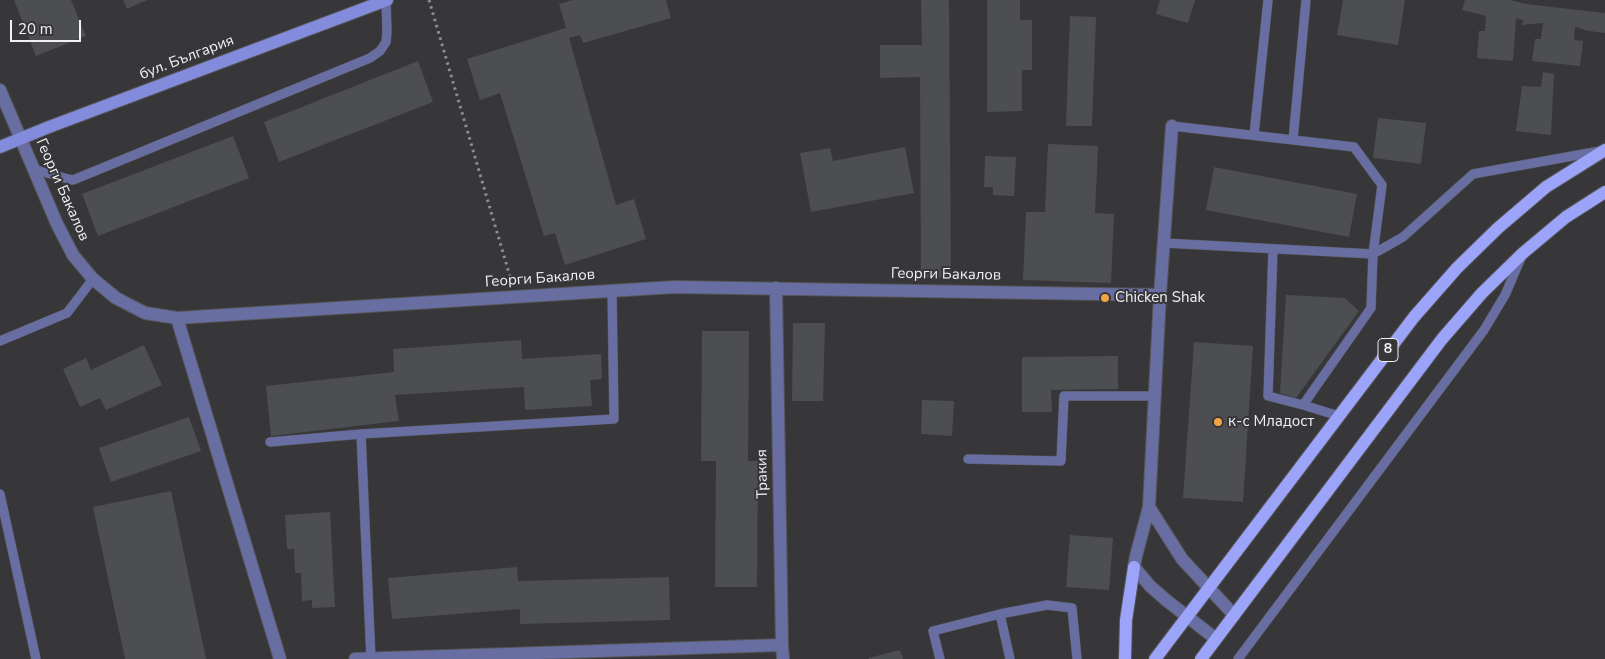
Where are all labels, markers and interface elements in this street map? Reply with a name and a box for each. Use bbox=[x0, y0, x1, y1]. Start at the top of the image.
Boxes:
scale bar bbox=[12, 10, 84, 42]
text: 20 m bbox=[18, 19, 53, 39]
street label: бул. България bbox=[137, 32, 237, 84]
street label: Георги Бакалов bbox=[31, 136, 93, 244]
street label: Георги Бакалов bbox=[891, 265, 1001, 285]
street label: Георги Бакалов bbox=[484, 266, 596, 292]
place label: Chicken Shak bbox=[1115, 289, 1205, 307]
marker: Chicken Shak bbox=[1099, 292, 1111, 304]
road number: 8 bbox=[1378, 338, 1398, 362]
place label: к-с Младост bbox=[1228, 413, 1314, 431]
marker: к-с Младост bbox=[1212, 416, 1224, 428]
street label: Тракия bbox=[754, 449, 772, 499]

